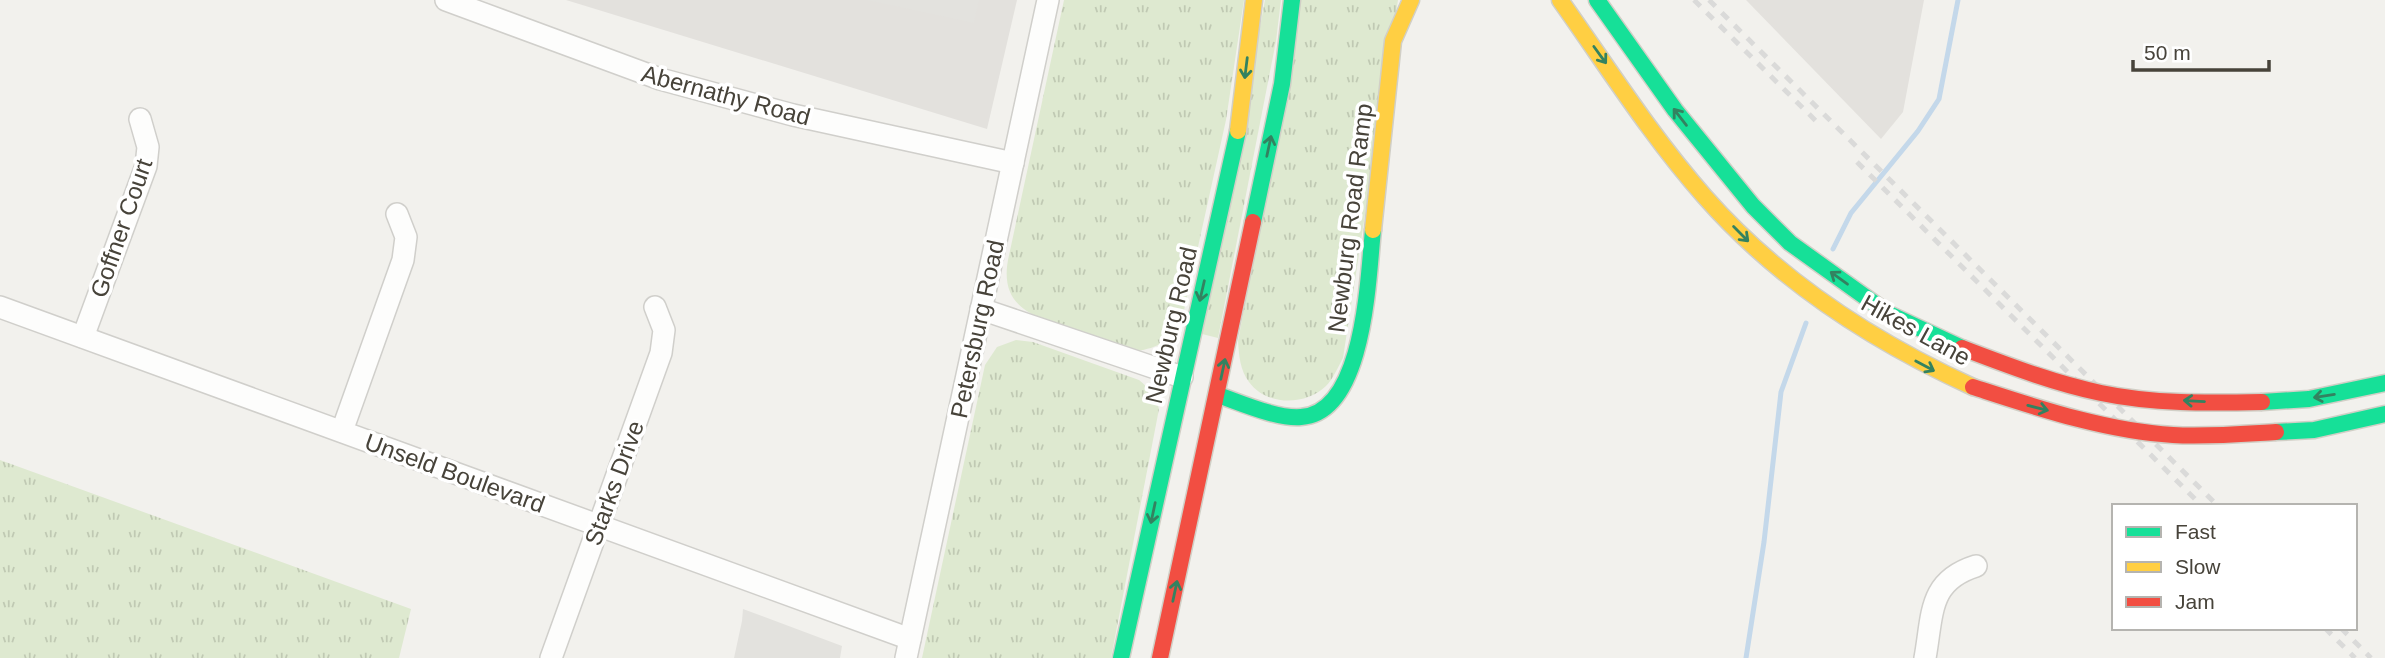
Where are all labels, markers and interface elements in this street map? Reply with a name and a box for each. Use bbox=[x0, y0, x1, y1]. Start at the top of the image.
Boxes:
scale bar bbox=[2133, 28, 2270, 72]
text: 50 m bbox=[2144, 41, 2191, 64]
one-way arrow bbox=[1593, 45, 1607, 64]
one-way arrow bbox=[1239, 56, 1252, 79]
street label: Abernathy Road bbox=[639, 60, 813, 130]
street label: Newburg Road Ramp bbox=[1323, 102, 1377, 334]
one-way arrow bbox=[1673, 108, 1688, 127]
one-way arrow bbox=[1263, 135, 1277, 158]
street label: Goffner Court bbox=[85, 155, 157, 301]
one-way arrow bbox=[1732, 225, 1749, 242]
street label: Petersburg Road bbox=[945, 237, 1009, 421]
street label: Newburg Road bbox=[1140, 244, 1202, 406]
one-way arrow bbox=[1830, 271, 1849, 285]
one-way arrow bbox=[1195, 279, 1208, 302]
street label: Hikes Lane bbox=[1857, 289, 1975, 371]
one-way arrow bbox=[1217, 358, 1231, 381]
one-way arrow bbox=[1914, 359, 1935, 373]
one-way arrow bbox=[2313, 390, 2336, 403]
one-way arrow bbox=[2183, 394, 2206, 407]
one-way arrow bbox=[2026, 402, 2049, 415]
street label: Starks Drive bbox=[579, 417, 649, 549]
street label: Unseld Boulevard bbox=[361, 428, 549, 518]
one-way arrow bbox=[1146, 501, 1159, 524]
legend bbox=[2112, 504, 2357, 630]
text: Fast bbox=[2175, 520, 2216, 543]
text: Slow bbox=[2175, 555, 2221, 578]
one-way arrow bbox=[1168, 580, 1182, 603]
text: Jam bbox=[2175, 590, 2215, 613]

